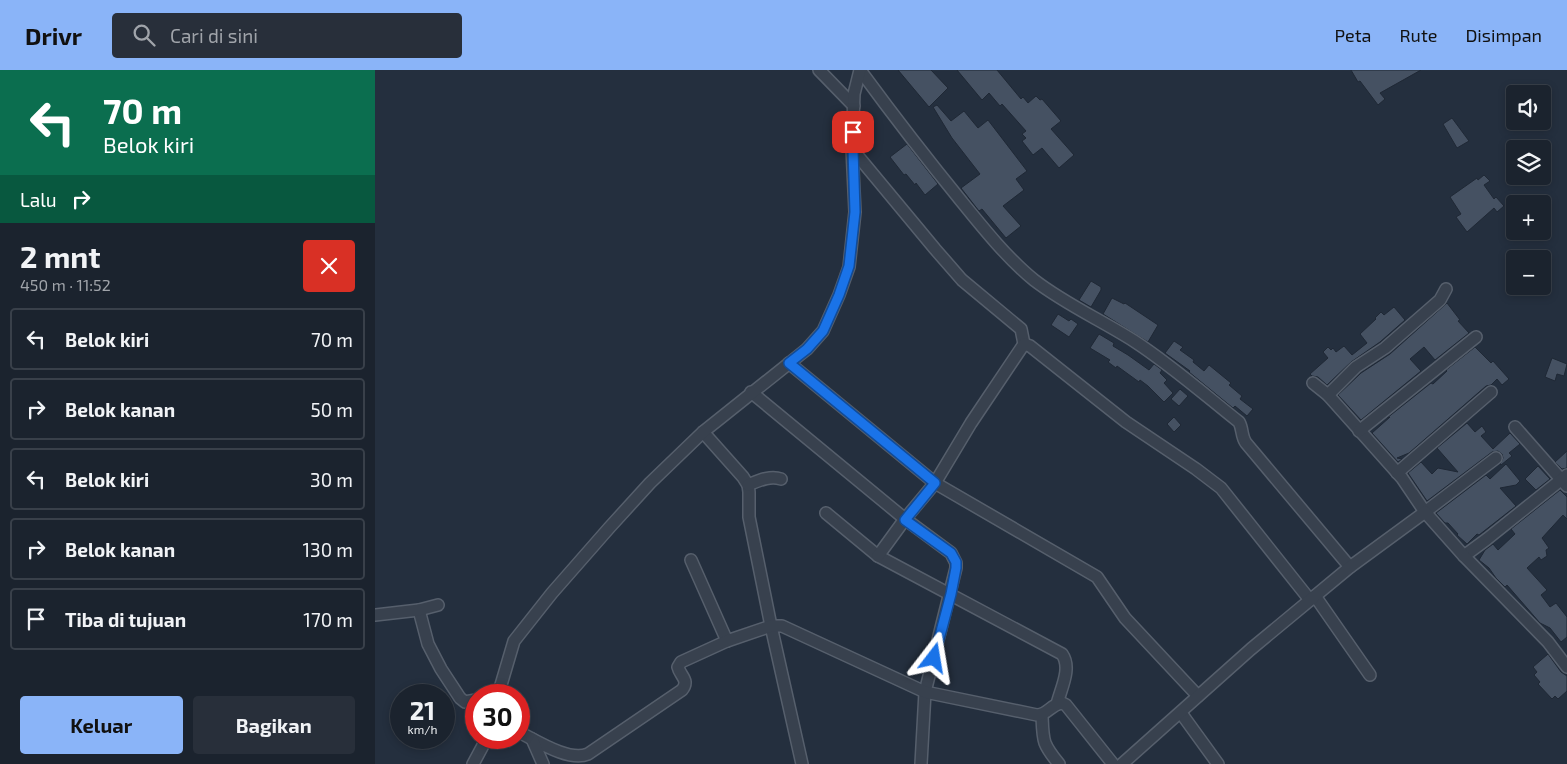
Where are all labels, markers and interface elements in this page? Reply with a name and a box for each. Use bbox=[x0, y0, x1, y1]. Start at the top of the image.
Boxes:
search box bbox=[112, 13, 462, 58]
text: Drivr bbox=[25, 21, 82, 50]
icon: search bbox=[130, 21, 158, 49]
text: Cari di sini bbox=[170, 24, 258, 47]
text: Peta bbox=[1335, 24, 1372, 46]
text: Rute bbox=[1400, 24, 1437, 46]
text: Disimpan bbox=[1465, 24, 1542, 46]
map controls bbox=[1506, 85, 1551, 295]
button: sound bbox=[1506, 85, 1551, 130]
text: 70 m bbox=[103, 89, 182, 131]
icon: left bbox=[20, 90, 85, 155]
pin bbox=[832, 111, 874, 153]
icon: arrive bbox=[839, 118, 867, 146]
text: Belok kiri bbox=[103, 131, 194, 157]
button: layers bbox=[1506, 140, 1551, 185]
icon: right bbox=[67, 185, 95, 213]
text: Lalu bbox=[20, 188, 57, 211]
button: + bbox=[1506, 195, 1551, 240]
text: 2 mnt bbox=[20, 238, 101, 274]
button: close bbox=[303, 240, 355, 292]
button: − bbox=[1506, 250, 1551, 295]
text: 450 m · 11:52 bbox=[20, 275, 111, 294]
icon: left bbox=[22, 325, 50, 353]
text: Belok kiri bbox=[65, 328, 149, 351]
text: 70 m bbox=[311, 328, 353, 351]
icon: right bbox=[22, 395, 50, 423]
text: Belok kanan bbox=[65, 398, 175, 421]
text: 50 m bbox=[310, 398, 353, 421]
icon: left bbox=[22, 465, 50, 493]
text: Belok kiri bbox=[65, 468, 149, 491]
text: 30 m bbox=[310, 468, 353, 491]
icon: right bbox=[22, 535, 50, 563]
text: Belok kanan bbox=[65, 538, 175, 561]
text: 130 m bbox=[303, 538, 353, 561]
icon: arrive bbox=[22, 605, 50, 633]
text: Tiba di tujuan bbox=[65, 608, 186, 631]
text: 170 m bbox=[303, 608, 353, 631]
position arrow bbox=[907, 631, 959, 683]
speed limit sign: 30 bbox=[465, 684, 530, 749]
text: 21 bbox=[410, 695, 435, 725]
button: Keluar bbox=[20, 696, 183, 754]
button: Bagikan bbox=[193, 696, 355, 754]
text: km/h bbox=[408, 722, 437, 736]

